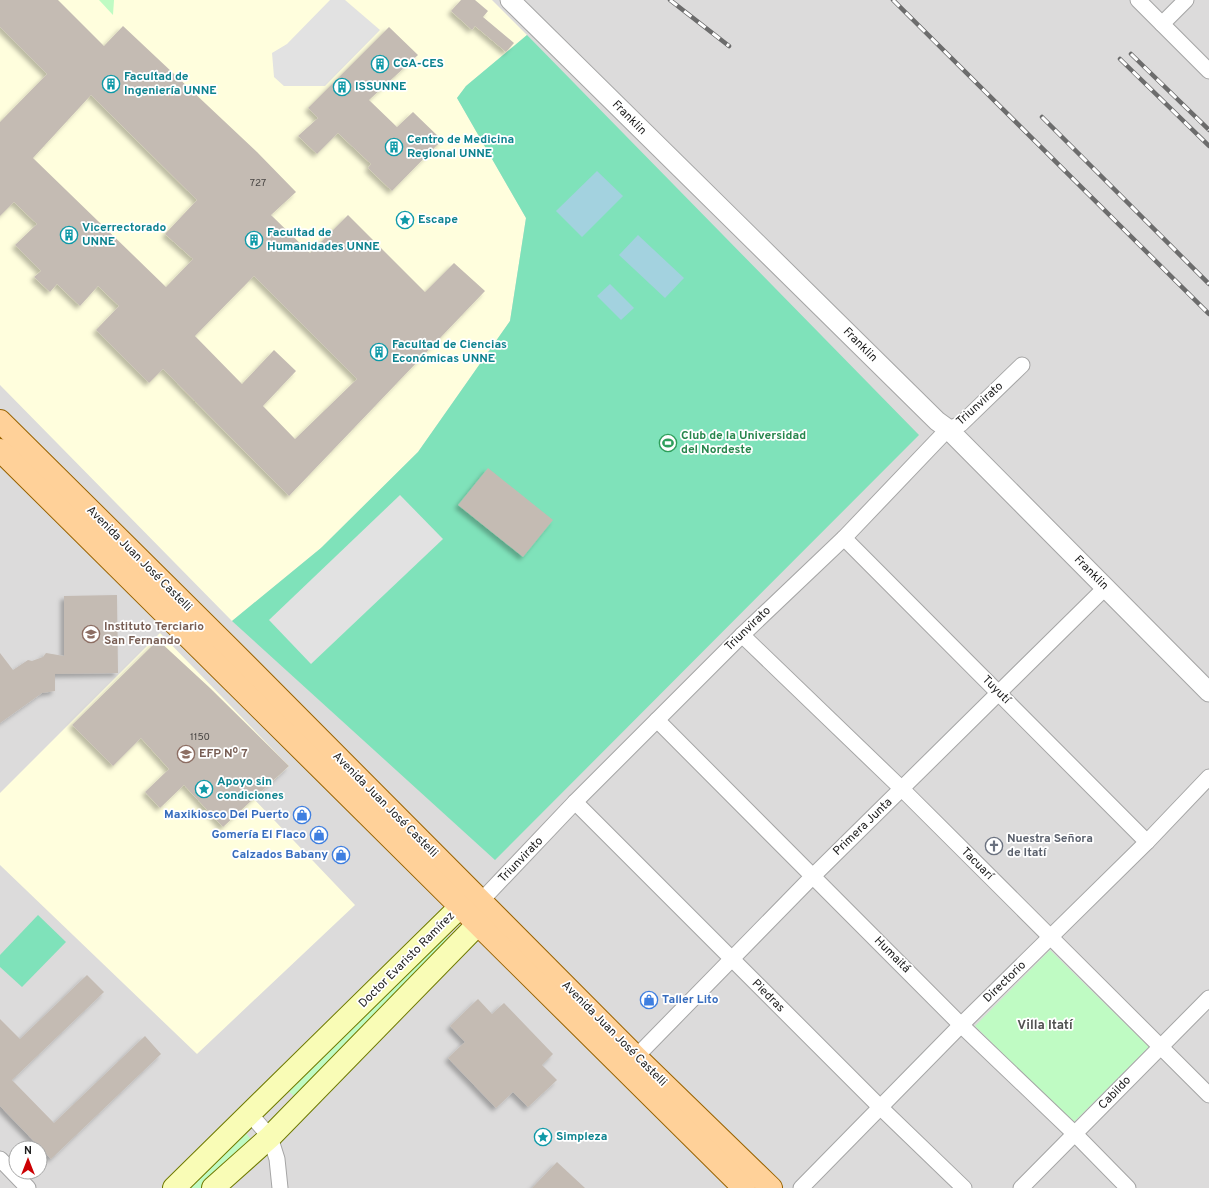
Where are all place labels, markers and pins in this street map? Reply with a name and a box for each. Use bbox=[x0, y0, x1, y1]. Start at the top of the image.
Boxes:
building icon: CGA-CES bbox=[370, 54, 390, 74]
place label: CGA-CES bbox=[393, 56, 444, 72]
place label: Facultad de Ingeniería UNNE bbox=[124, 69, 217, 99]
building icon: Facultad de Ingeniería UNNE bbox=[101, 74, 121, 94]
building icon: ISSUNNE bbox=[332, 77, 352, 97]
place label: ISSUNNE bbox=[355, 79, 406, 95]
place label: Centro de Medicina Regional UNNE bbox=[407, 132, 514, 162]
building icon: Centro de Medicina Regional UNNE bbox=[384, 137, 404, 157]
place icon: Escape bbox=[395, 210, 415, 230]
place label: Escape bbox=[418, 212, 458, 228]
place label: Vicerrectorado UNNE bbox=[82, 220, 167, 250]
building icon: Vicerrectorado UNNE bbox=[59, 225, 79, 245]
place label: Facultad de Humanidades UNNE bbox=[267, 225, 380, 255]
building icon: Facultad de Humanidades UNNE bbox=[244, 230, 264, 250]
place label: Facultad de Ciencias Económicas UNNE bbox=[392, 337, 507, 367]
building icon: Facultad de Ciencias Económicas UNNE bbox=[369, 342, 389, 362]
place label: Club de la Universidad del Nordeste bbox=[681, 428, 806, 458]
sports icon: Club de la Universidad del Nordeste bbox=[658, 433, 678, 453]
place label: Instituto Terciario San Fernando bbox=[104, 619, 204, 649]
school or university icon: Instituto Terciario San Fernando bbox=[81, 624, 101, 644]
school or university icon: EFP Nº 7 bbox=[176, 744, 196, 764]
place label: EFP Nº 7 bbox=[199, 746, 248, 762]
place label: Apoyo sin condiciones bbox=[217, 774, 284, 804]
place icon: Apoyo sin condiciones bbox=[194, 779, 214, 799]
shop icon: Maxikiosco Del Puerto bbox=[292, 805, 312, 825]
place label: Maxikiosco Del Puerto bbox=[164, 807, 289, 823]
shop icon: Gomería El Flaco bbox=[309, 825, 329, 845]
place label: Gomería El Flaco bbox=[211, 827, 306, 843]
place label: Nuestra Señora de Itatí bbox=[1007, 831, 1093, 861]
church icon: Nuestra Señora de Itatí bbox=[984, 836, 1004, 856]
shop icon: Calzados Babany bbox=[331, 845, 351, 865]
place label: Calzados Babany bbox=[232, 847, 328, 863]
shop icon: Taller Lito bbox=[639, 990, 659, 1010]
place label: Taller Lito bbox=[662, 992, 719, 1008]
place icon: Simpleza bbox=[533, 1127, 553, 1147]
place label: Simpleza bbox=[556, 1129, 608, 1145]

